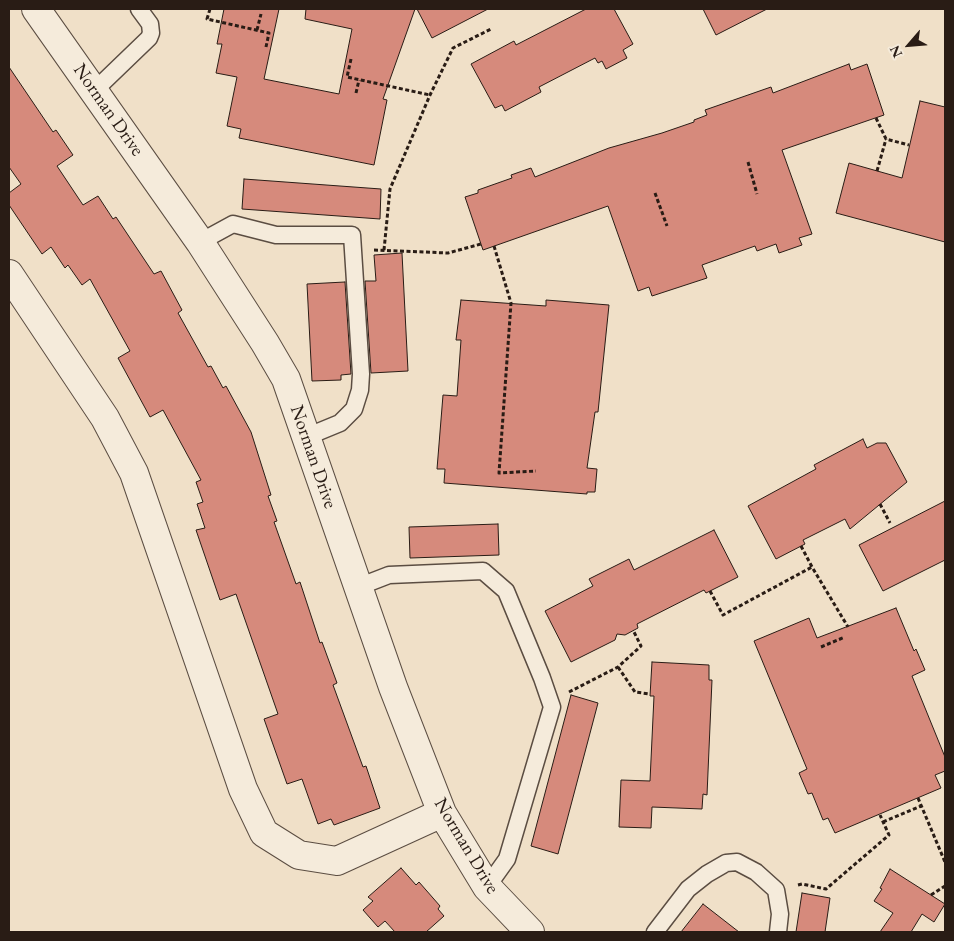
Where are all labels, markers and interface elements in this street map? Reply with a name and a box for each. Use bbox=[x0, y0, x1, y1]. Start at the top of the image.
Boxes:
north arrow bbox=[884, 20, 934, 70]
text: N bbox=[885, 43, 906, 61]
street label: Norman Drive bbox=[68, 59, 148, 161]
street label: Norman Drive bbox=[285, 402, 341, 512]
street label: Norman Drive bbox=[429, 794, 503, 898]

